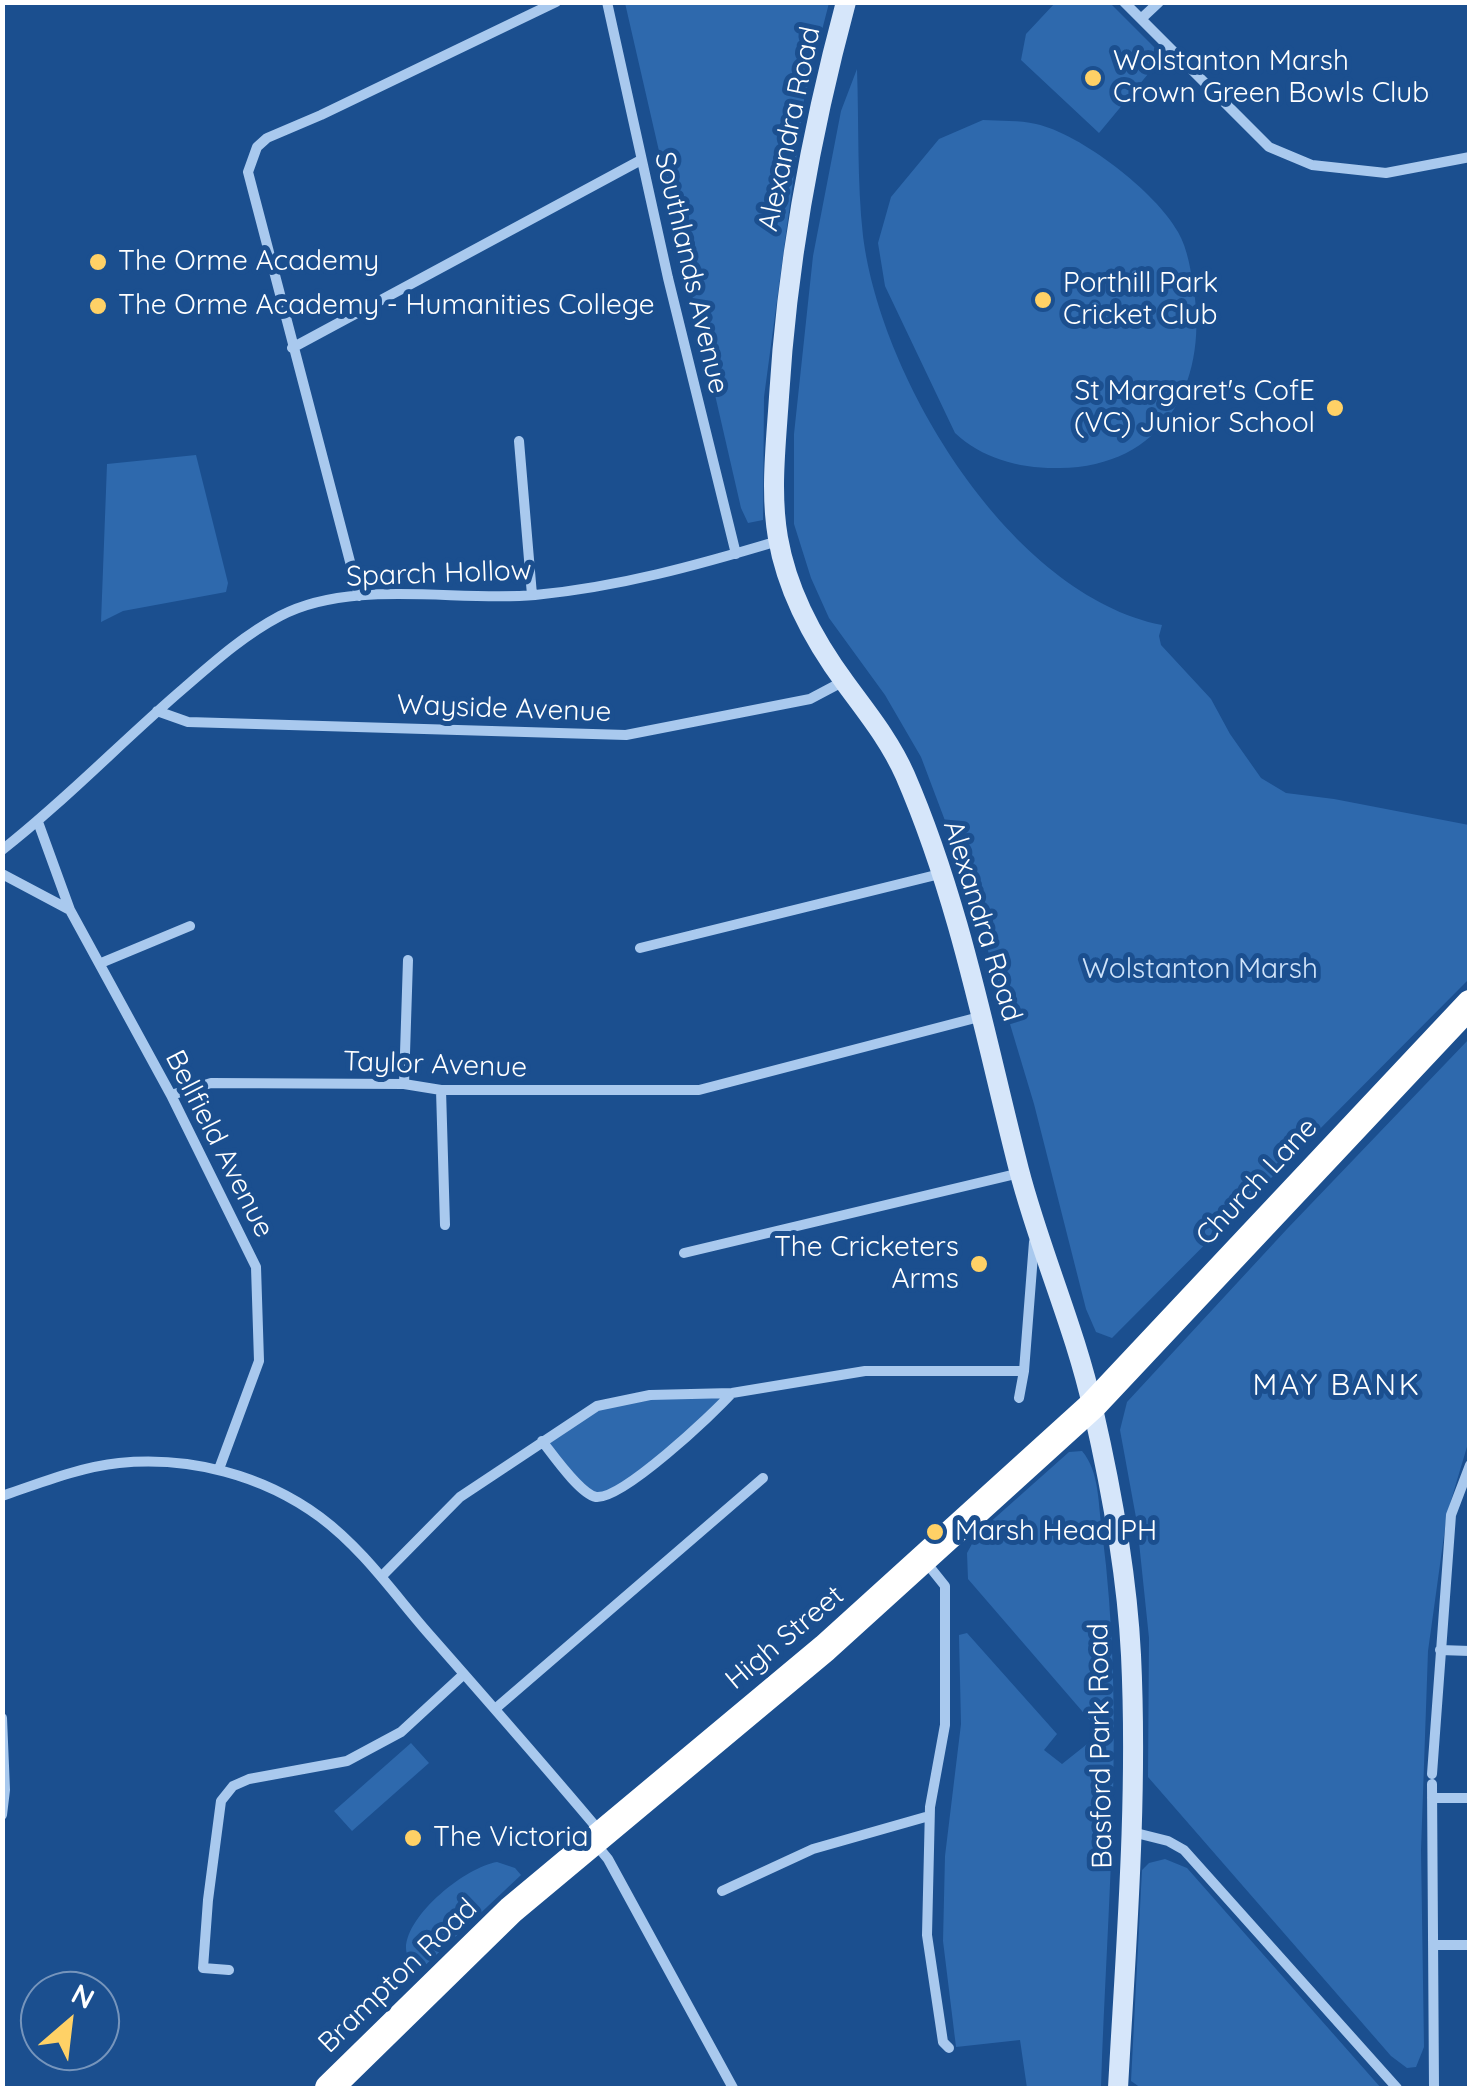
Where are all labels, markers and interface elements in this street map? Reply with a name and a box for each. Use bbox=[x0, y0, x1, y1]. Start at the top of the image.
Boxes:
street label: Alexandra Road bbox=[752, 24, 828, 234]
place label: Wolstanton Marsh Crown Green Bowls Club bbox=[1113, 45, 1429, 111]
marker: Wolstanton Marsh Crown Green Bowls Club bbox=[1082, 67, 1104, 89]
street label: Southlands Avenue bbox=[647, 149, 735, 397]
place label: The Orme Academy bbox=[118, 245, 379, 279]
marker: The Orme Academy bbox=[87, 251, 109, 273]
place label: Porthill Park Cricket Club bbox=[1063, 267, 1218, 333]
place label: The Orme Academy - Humanities College bbox=[118, 289, 654, 323]
marker: Porthill Park Cricket Club bbox=[1032, 289, 1054, 311]
marker: The Orme Academy - Humanities College bbox=[87, 295, 109, 317]
place label: St Margaret's CofE (VC) Junior School bbox=[1074, 375, 1315, 441]
marker: St Margaret's CofE (VC) Junior School bbox=[1324, 397, 1346, 419]
street label: Sparch Hollow bbox=[346, 554, 532, 594]
street label: Wayside Avenue bbox=[396, 688, 612, 730]
street label: Alexandra Road bbox=[936, 817, 1028, 1025]
park label: Wolstanton Marsh bbox=[1082, 953, 1318, 987]
street label: Bellfield Avenue bbox=[157, 1045, 281, 1243]
street label: Taylor Avenue bbox=[342, 1045, 528, 1085]
street label: Church Lane bbox=[1189, 1111, 1325, 1253]
place label: The Cricketers Arms bbox=[774, 1231, 959, 1297]
marker: The Cricketers Arms bbox=[968, 1253, 990, 1275]
district label: MAY BANK bbox=[1253, 1368, 1421, 1404]
place label: Marsh Head PH bbox=[955, 1515, 1157, 1549]
marker: Marsh Head PH bbox=[924, 1521, 946, 1543]
street label: High Street bbox=[719, 1579, 851, 1697]
street label: Basford Park Road bbox=[1082, 1623, 1120, 1869]
place label: The Victoria bbox=[433, 1821, 588, 1855]
marker: The Victoria bbox=[402, 1827, 424, 1849]
street label: Brampton Road bbox=[312, 1892, 484, 2060]
north arrow bbox=[20, 1971, 120, 2071]
text: N bbox=[66, 1976, 101, 2016]

